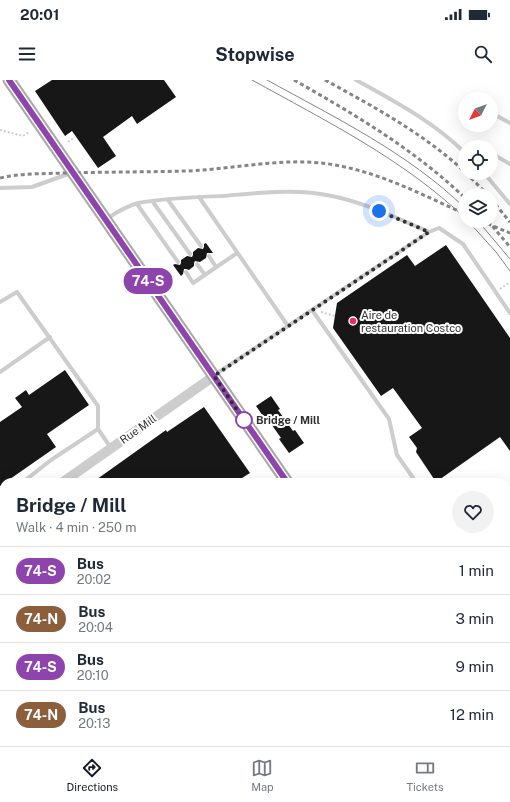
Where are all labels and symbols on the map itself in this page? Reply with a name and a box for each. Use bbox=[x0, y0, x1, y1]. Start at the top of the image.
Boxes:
north arrow bbox=[458, 92, 498, 132]
your location bbox=[369, 201, 389, 221]
line badge: 74-S bbox=[120, 268, 176, 294]
place label: Aire de restauration Costco bbox=[361, 309, 461, 334]
marker: Aire de restauration Costco bbox=[348, 316, 358, 326]
marker: Bridge / Mill bbox=[235, 411, 253, 429]
street label: Rue Mill bbox=[118, 412, 158, 446]
place label: Bridge / Mill bbox=[256, 414, 320, 426]

